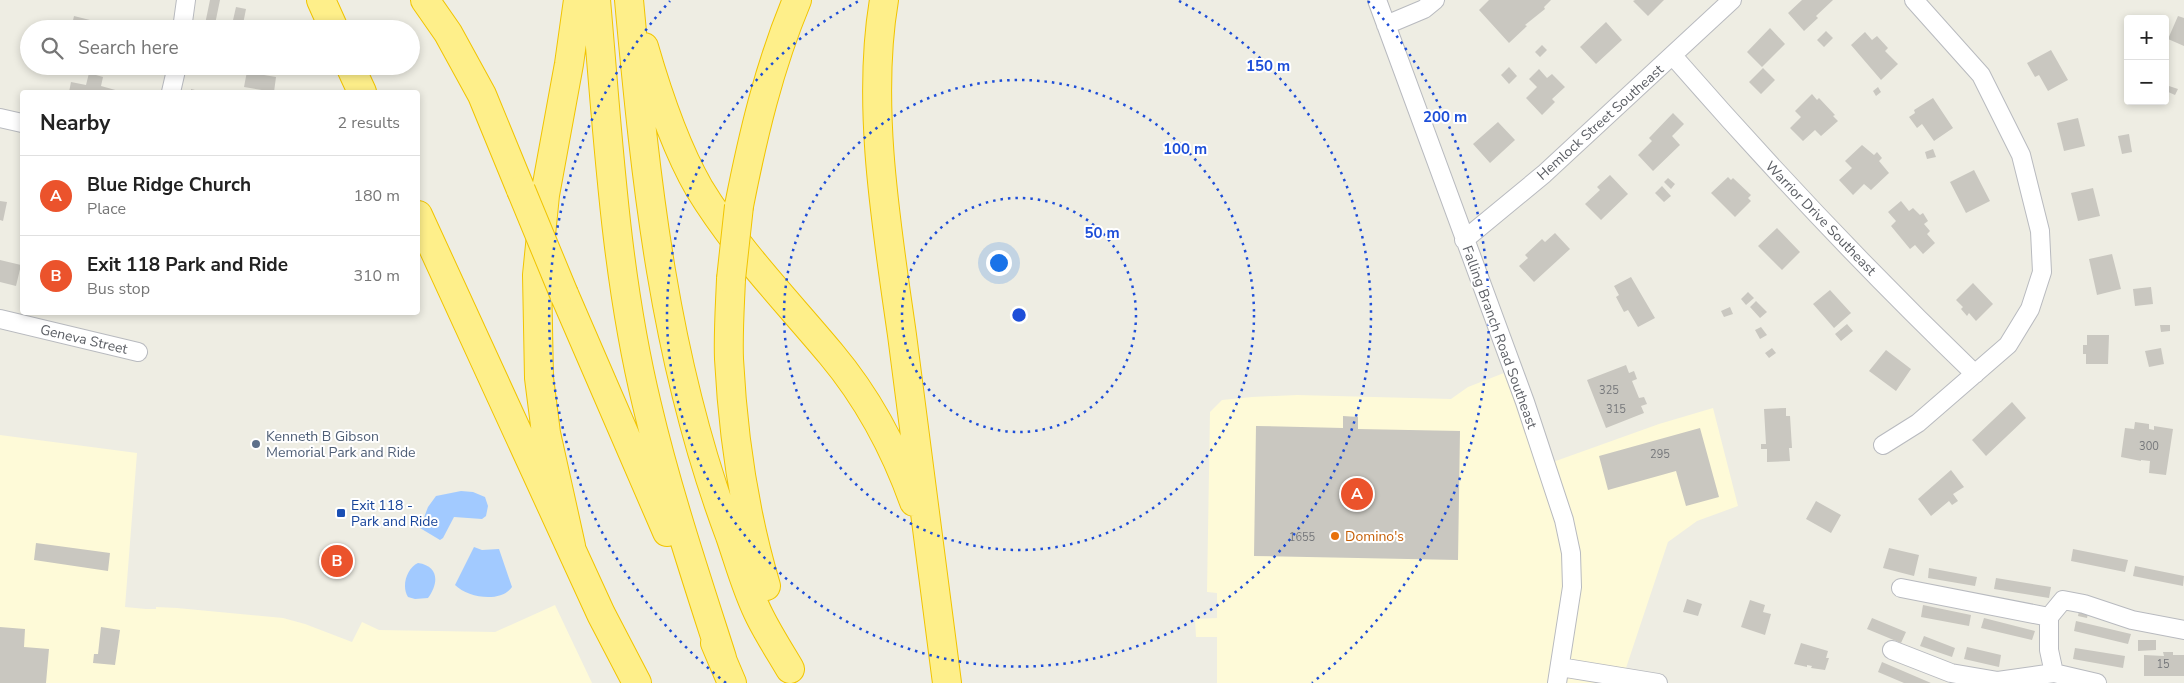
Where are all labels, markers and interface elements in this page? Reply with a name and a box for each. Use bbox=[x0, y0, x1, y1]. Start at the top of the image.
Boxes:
map controls bbox=[2124, 15, 2169, 105]
button: + bbox=[2124, 15, 2169, 60]
search box bbox=[20, 20, 420, 75]
icon: search bbox=[38, 34, 66, 62]
text: Search here bbox=[78, 35, 179, 61]
text: 150 m bbox=[1246, 56, 1290, 76]
street label: Hemlock Street Southeast bbox=[1533, 60, 1668, 184]
button: − bbox=[2124, 60, 2169, 105]
text: 200 m bbox=[1423, 107, 1467, 127]
text: Nearby bbox=[40, 109, 110, 137]
text: 2 results bbox=[338, 112, 400, 134]
text: 100 m bbox=[1163, 139, 1207, 159]
street label: Warrior Drive Southeast bbox=[1761, 157, 1880, 280]
text: Blue Ridge Church bbox=[87, 172, 251, 198]
text: A bbox=[50, 185, 62, 207]
text: 180 m bbox=[353, 185, 400, 207]
text: Place bbox=[87, 198, 126, 220]
text: 50 m bbox=[1084, 223, 1120, 243]
street label: Falling Branch Road Southeast bbox=[1457, 243, 1542, 431]
your location bbox=[986, 250, 1012, 276]
text: Exit 118 Park and Ride bbox=[87, 252, 288, 278]
text: B bbox=[50, 265, 62, 287]
text: 310 m bbox=[353, 265, 400, 287]
text: Bus stop bbox=[87, 278, 150, 300]
centre of rings bbox=[1010, 306, 1028, 324]
street label: Geneva Street bbox=[38, 320, 130, 359]
house number: 325 bbox=[1599, 383, 1619, 398]
house number: 315 bbox=[1606, 402, 1626, 417]
place label: Kenneth B Gibson Memorial Park and Ride bbox=[266, 427, 416, 462]
marker: Kenneth B Gibson Memorial Park and Ride bbox=[250, 438, 262, 450]
house number: 300 bbox=[2139, 439, 2159, 454]
house number: 295 bbox=[1650, 447, 1670, 462]
pin: A bbox=[1341, 475, 1373, 513]
place label: Exit 118 - Park and Ride bbox=[351, 496, 438, 531]
marker: Exit 118 - Park and Ride bbox=[335, 507, 347, 519]
place label: Domino's bbox=[1345, 527, 1404, 546]
house number: 1655 bbox=[1289, 530, 1316, 545]
marker: Domino's bbox=[1329, 530, 1341, 542]
pin: B bbox=[321, 542, 353, 580]
house number: 15 bbox=[2156, 657, 2170, 672]

